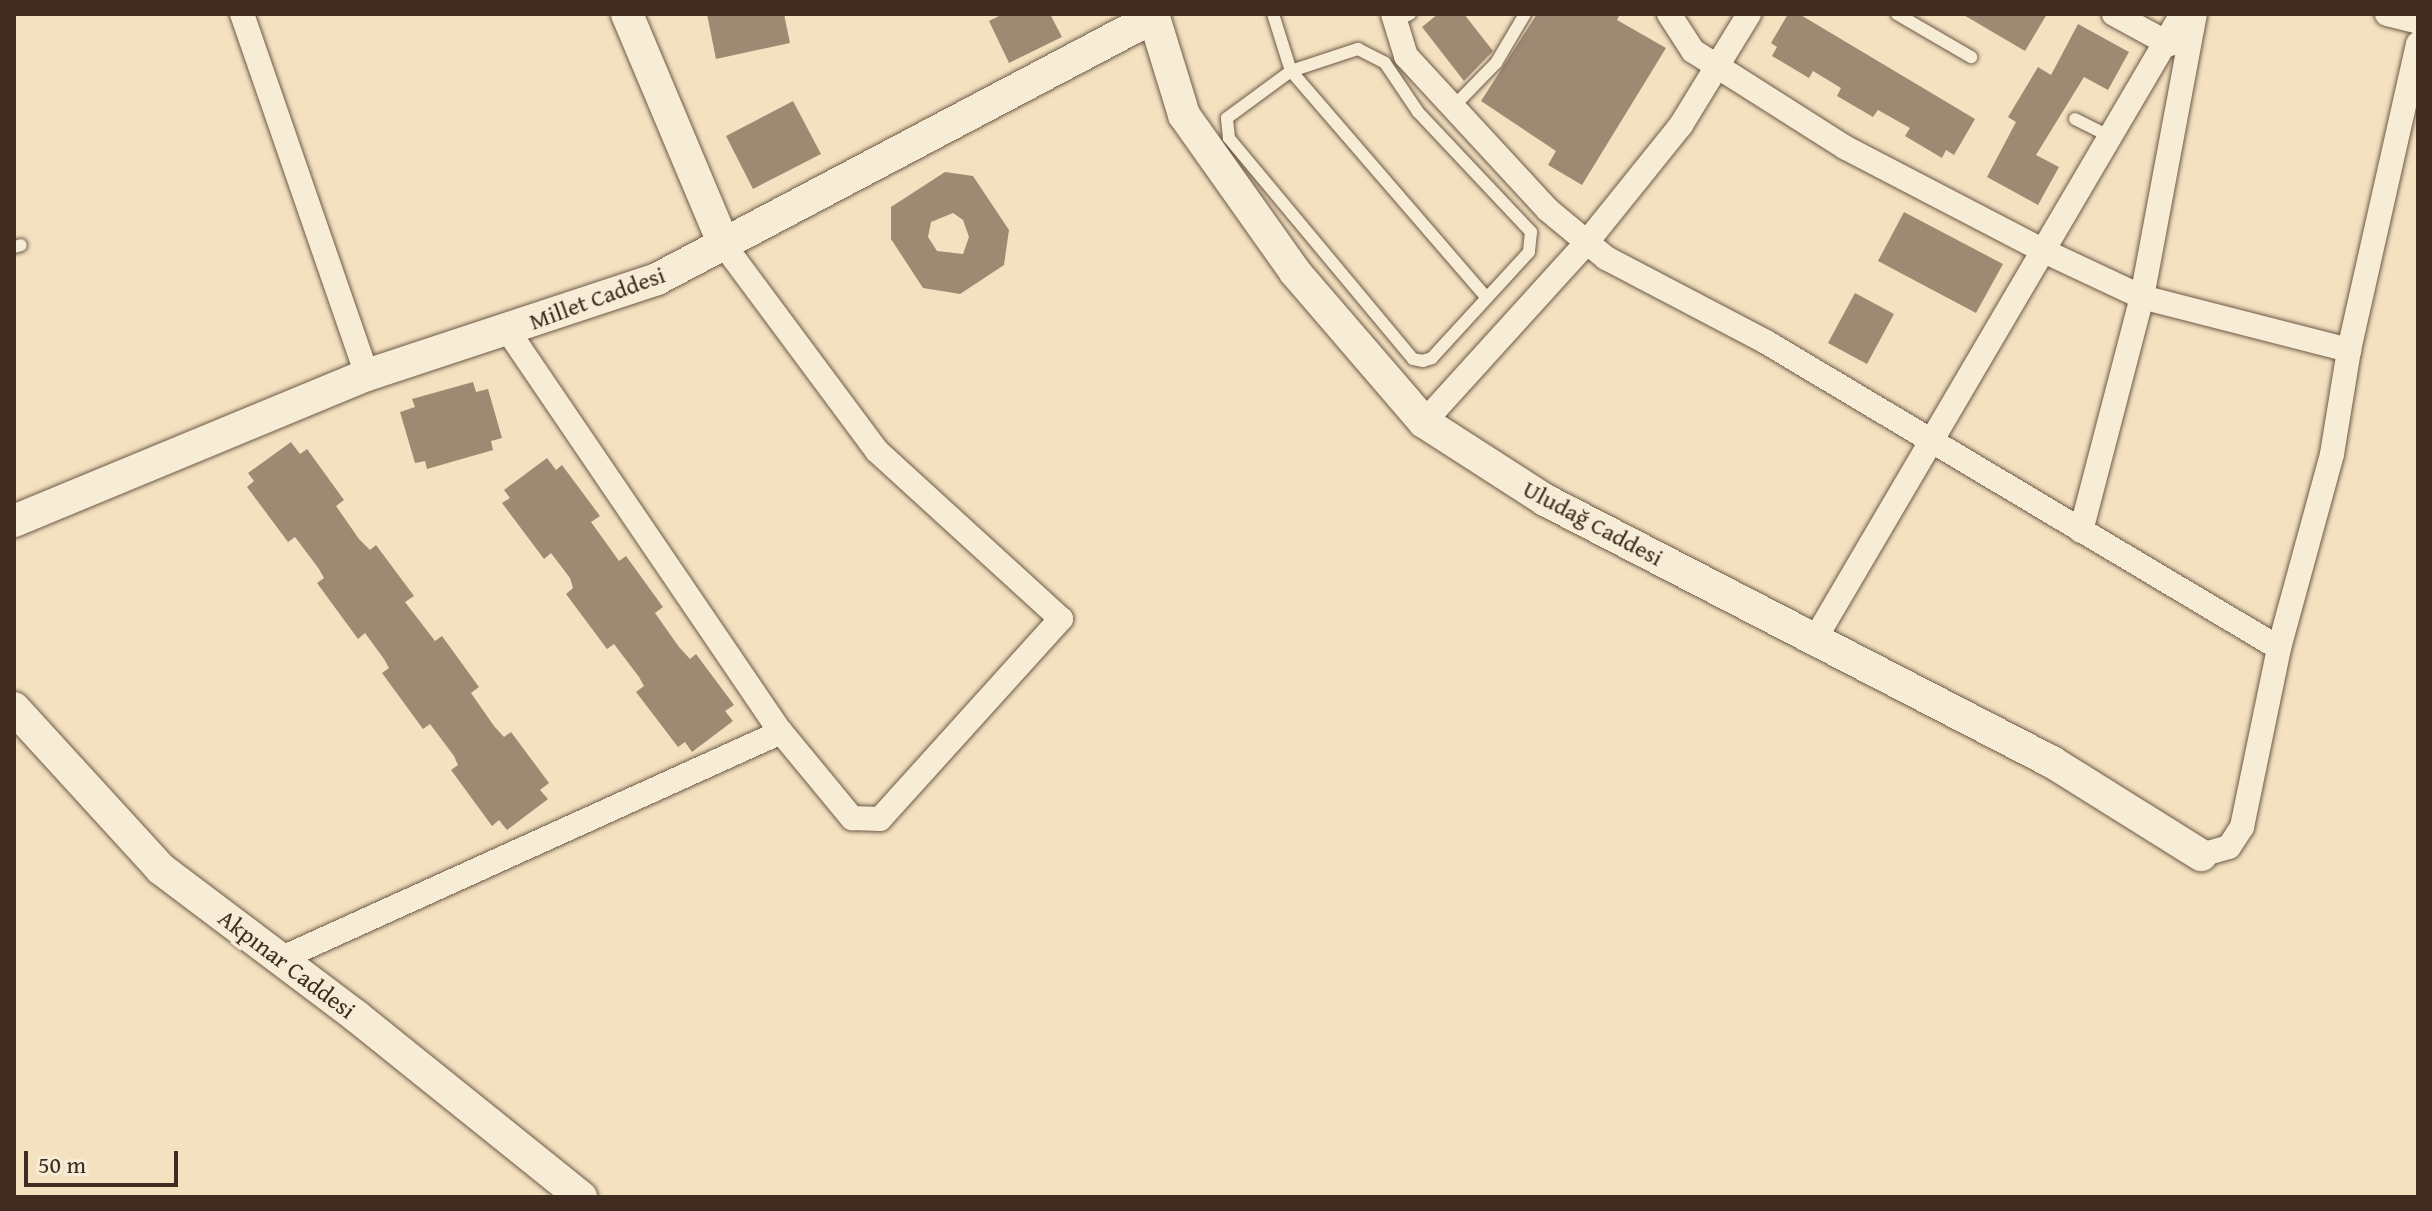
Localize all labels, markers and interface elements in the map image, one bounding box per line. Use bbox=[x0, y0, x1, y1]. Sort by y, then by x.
street label: Millet Caddesi bbox=[525, 260, 669, 336]
street label: Uludağ Caddesi bbox=[1518, 474, 1668, 572]
street label: Akpınar Caddesi bbox=[213, 903, 361, 1025]
scale bar bbox=[28, 1135, 182, 1185]
text: 50 m bbox=[38, 1147, 86, 1182]

